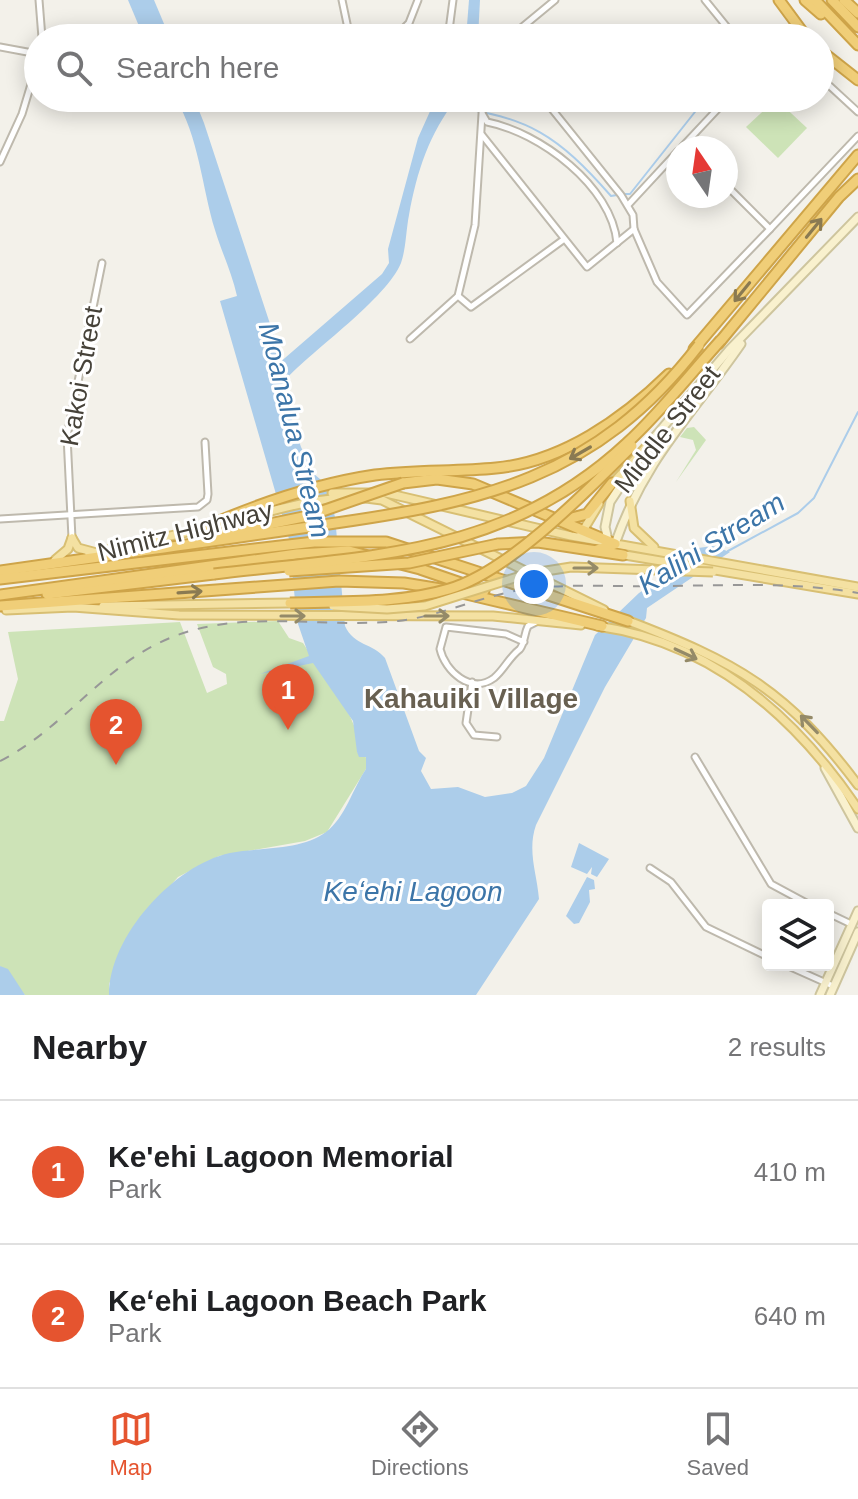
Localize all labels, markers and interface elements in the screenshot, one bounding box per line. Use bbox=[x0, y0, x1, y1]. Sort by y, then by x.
search box bbox=[24, 24, 834, 112]
icon: search bbox=[52, 46, 96, 90]
text: Search here bbox=[116, 51, 279, 84]
north arrow bbox=[666, 136, 738, 208]
one-way arrow bbox=[805, 218, 823, 239]
one-way arrow bbox=[733, 281, 751, 302]
street label: Kakoi Street bbox=[54, 303, 108, 448]
water label: Moanalua Stream bbox=[253, 319, 336, 541]
street label: Middle Street bbox=[608, 359, 726, 499]
one-way arrow bbox=[569, 445, 592, 461]
water label: Kalihi Stream bbox=[632, 486, 790, 601]
street label: Nimitz Highway bbox=[94, 495, 276, 567]
one-way arrow bbox=[572, 560, 599, 575]
your location bbox=[514, 564, 554, 604]
one-way arrow bbox=[176, 584, 202, 599]
one-way arrow bbox=[279, 608, 306, 624]
one-way arrow bbox=[423, 608, 450, 624]
one-way arrow bbox=[673, 648, 697, 663]
pin: 1 bbox=[262, 664, 314, 730]
district label: Kahauiki Village bbox=[364, 683, 578, 714]
pin: 2 bbox=[90, 699, 142, 765]
one-way arrow bbox=[800, 715, 819, 734]
water label: Keʻehi Lagoon bbox=[323, 876, 503, 907]
map controls bbox=[762, 899, 834, 971]
button: layers bbox=[762, 899, 834, 971]
text: Nearby bbox=[32, 1028, 147, 1066]
text: 2 results bbox=[728, 1032, 826, 1062]
text: Ke'ehi Lagoon Memorial bbox=[108, 1140, 454, 1173]
text: 1 bbox=[51, 1157, 65, 1187]
text: 410 m bbox=[754, 1157, 826, 1187]
text: Park bbox=[108, 1174, 161, 1204]
text: Keʻehi Lagoon Beach Park bbox=[108, 1284, 486, 1317]
text: 2 bbox=[51, 1301, 65, 1331]
text: 640 m bbox=[754, 1301, 826, 1331]
text: Park bbox=[108, 1318, 161, 1348]
tab: Map bbox=[109, 1407, 153, 1481]
tab: Directions bbox=[371, 1407, 469, 1481]
tab: Saved bbox=[687, 1407, 749, 1481]

